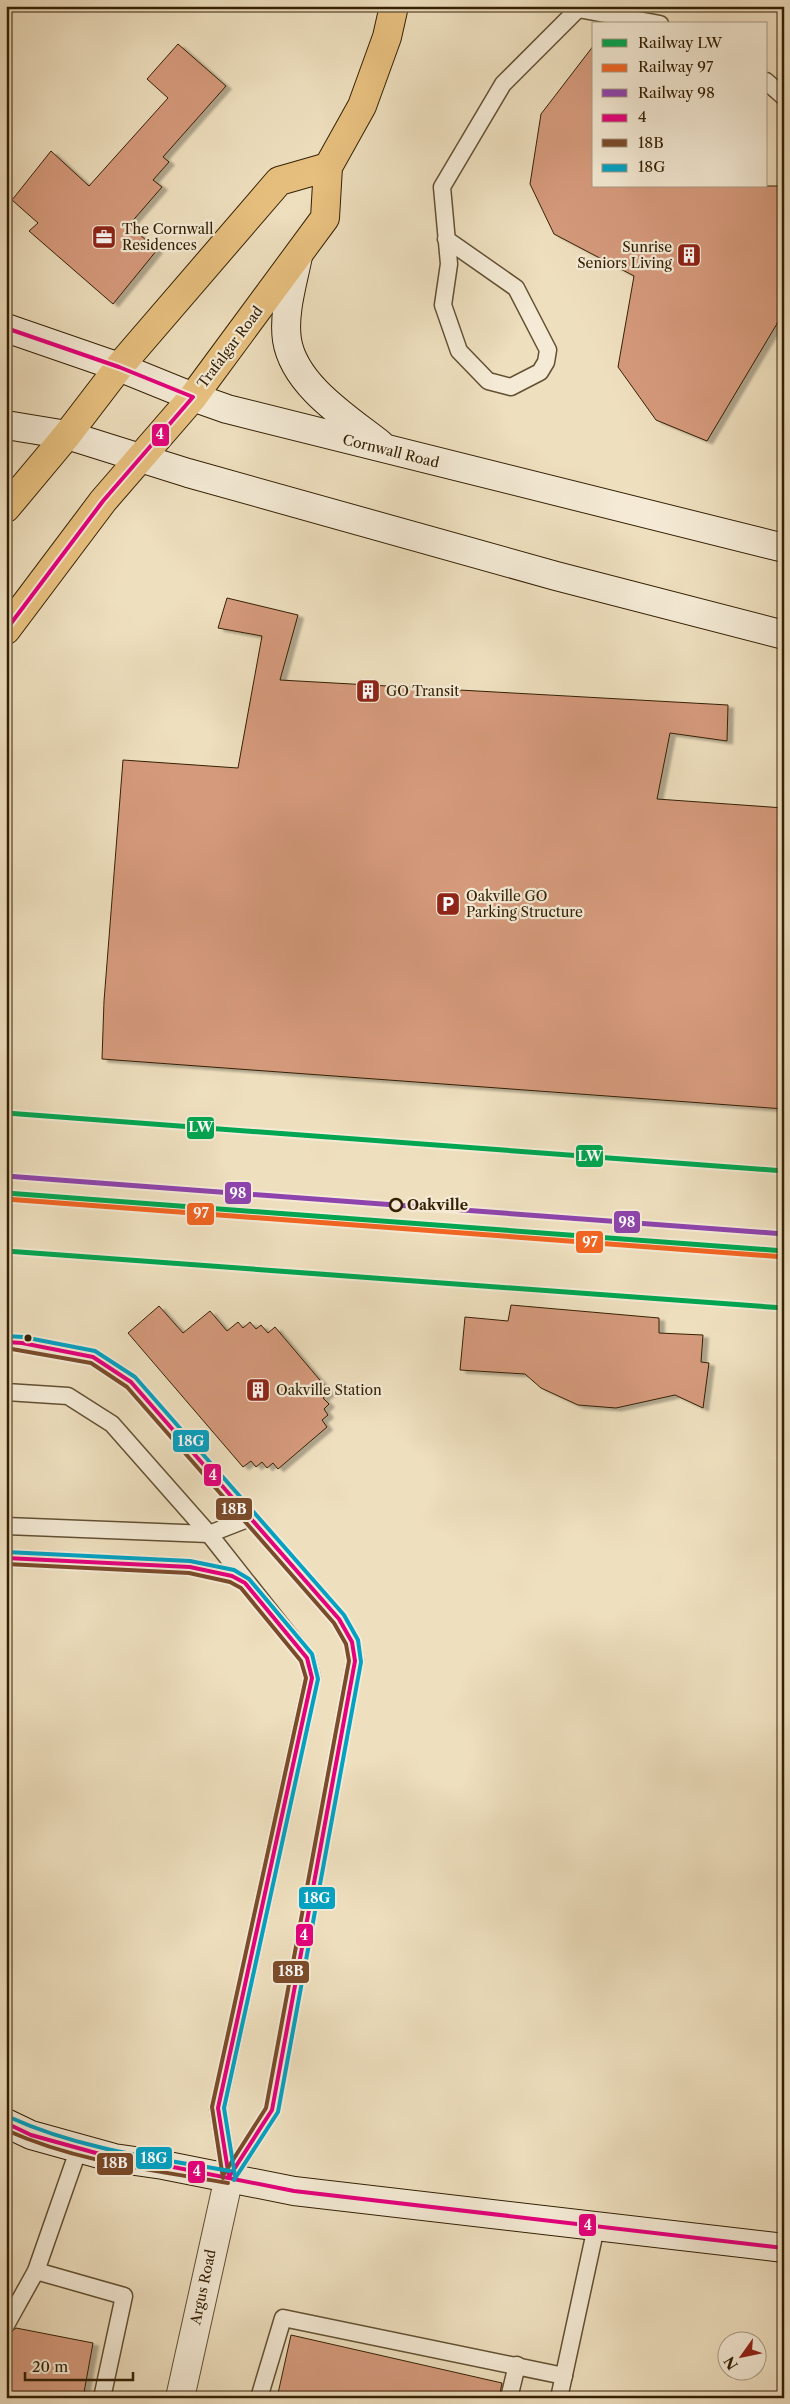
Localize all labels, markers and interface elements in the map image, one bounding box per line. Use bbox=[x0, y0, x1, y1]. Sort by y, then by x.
legend bbox=[592, 22, 768, 188]
text: Railway LW bbox=[638, 33, 723, 52]
text: Railway 97 bbox=[638, 57, 714, 76]
text: Railway 98 bbox=[638, 83, 715, 102]
text: 4 bbox=[638, 107, 647, 126]
text: 18B bbox=[638, 133, 664, 152]
text: 18G bbox=[638, 157, 665, 176]
place label: The Cornwall Residences bbox=[122, 220, 213, 254]
office icon: The Cornwall Residences bbox=[91, 224, 117, 250]
place label: Sunrise Seniors Living bbox=[577, 238, 673, 272]
building icon: Sunrise Seniors Living bbox=[676, 242, 702, 268]
street label: Trafalgar Road bbox=[193, 302, 267, 392]
line badge: 4 bbox=[151, 423, 170, 447]
text: 4 bbox=[156, 425, 164, 443]
street label: Cornwall Road bbox=[341, 430, 442, 472]
building icon: GO Transit bbox=[355, 678, 381, 704]
place label: GO Transit bbox=[386, 682, 459, 700]
place label: Oakville GO Parking Structure bbox=[466, 887, 583, 921]
parking icon: Oakville GO Parking Structure bbox=[435, 891, 461, 917]
line badge: LW bbox=[186, 1116, 215, 1140]
text: LW bbox=[188, 1118, 215, 1136]
line badge: LW bbox=[575, 1144, 604, 1168]
text: LW bbox=[577, 1147, 604, 1165]
line badge: 98 bbox=[224, 1181, 252, 1205]
text: 98 bbox=[230, 1184, 246, 1202]
place label: Oakville bbox=[407, 1196, 468, 1214]
marker: Oakville bbox=[389, 1198, 403, 1212]
line badge: 97 bbox=[186, 1202, 215, 1226]
text: 97 bbox=[193, 1204, 210, 1222]
line badge: 98 bbox=[613, 1210, 641, 1234]
text: 98 bbox=[619, 1213, 635, 1231]
line badge: 97 bbox=[575, 1230, 604, 1254]
text: 97 bbox=[582, 1233, 599, 1251]
unlabelled marker bbox=[23, 1333, 33, 1343]
building icon: Oakville Station bbox=[245, 1377, 271, 1403]
place label: Oakville Station bbox=[276, 1381, 382, 1399]
line badge: 18G bbox=[172, 1429, 210, 1453]
text: 18G bbox=[178, 1432, 205, 1450]
line badge: 4 bbox=[203, 1463, 222, 1487]
text: 4 bbox=[209, 1466, 217, 1484]
line badge: 18B bbox=[215, 1497, 253, 1521]
text: 18B bbox=[221, 1500, 247, 1518]
line badge: 18G bbox=[298, 1886, 336, 1910]
text: 18G bbox=[304, 1889, 331, 1907]
line badge: 4 bbox=[295, 1923, 314, 1947]
text: 4 bbox=[300, 1926, 308, 1944]
line badge: 18B bbox=[272, 1960, 310, 1984]
text: 18B bbox=[278, 1962, 304, 1980]
line badge: 18G bbox=[135, 2146, 173, 2170]
text: 18G bbox=[141, 2149, 168, 2167]
line badge: 18B bbox=[96, 2152, 134, 2176]
text: 18B bbox=[102, 2154, 128, 2172]
line badge: 4 bbox=[187, 2160, 206, 2184]
text: 4 bbox=[193, 2162, 201, 2180]
line badge: 4 bbox=[578, 2213, 597, 2237]
text: 4 bbox=[584, 2216, 592, 2234]
street label: Argus Road bbox=[186, 2247, 220, 2327]
north arrow bbox=[718, 2332, 768, 2382]
scale bar bbox=[25, 2349, 132, 2381]
text: N bbox=[720, 2353, 742, 2373]
text: 20 m bbox=[32, 2357, 68, 2376]

